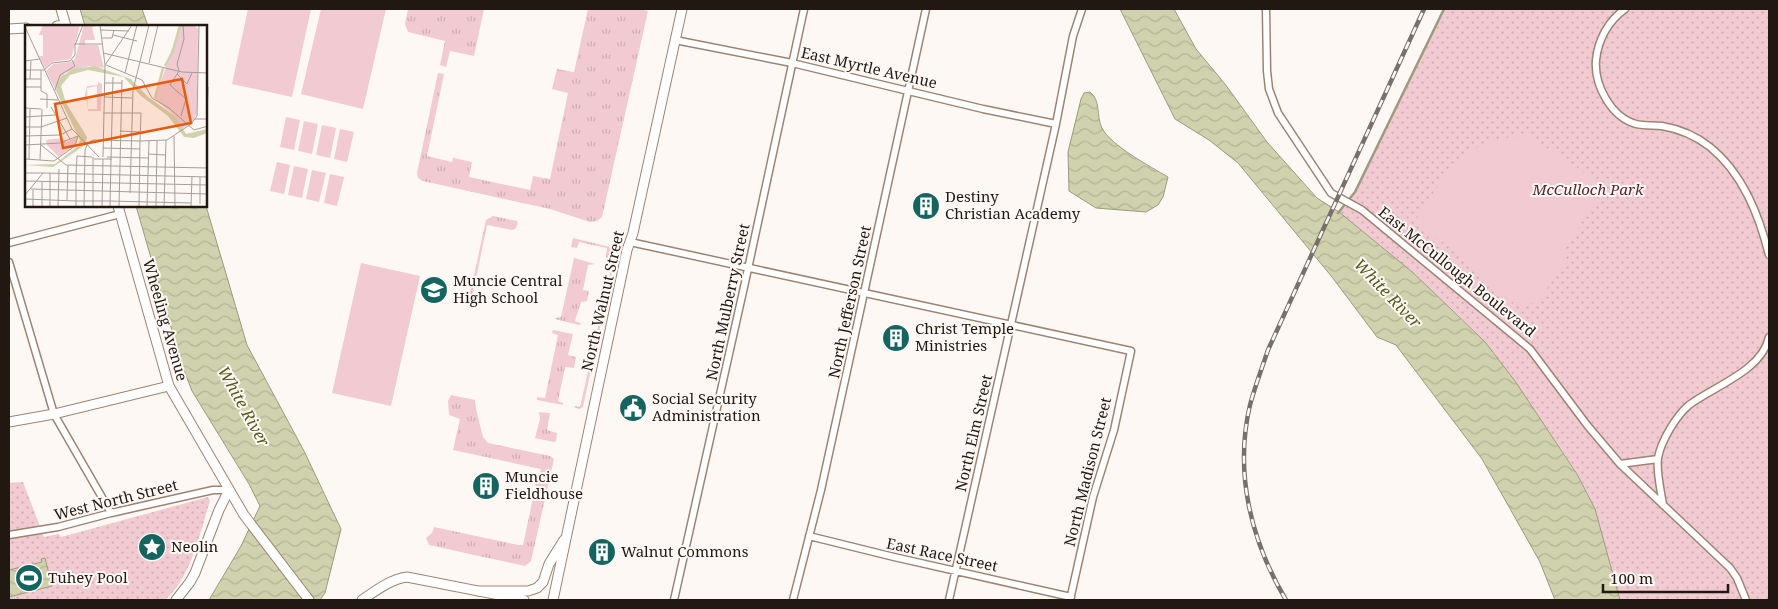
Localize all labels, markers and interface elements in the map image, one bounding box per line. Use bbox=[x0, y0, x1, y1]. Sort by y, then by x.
inset map bbox=[25, 25, 208, 208]
street label: East Myrtle Avenue bbox=[799, 42, 939, 92]
park label: McCulloch Park bbox=[1531, 179, 1644, 199]
place label: Destiny Christian Academy bbox=[945, 186, 1081, 223]
building icon: Destiny Christian Academy bbox=[911, 191, 941, 221]
street label: East McCullough Boulevard bbox=[1375, 201, 1540, 341]
street label: North Mulberry Street bbox=[701, 222, 753, 382]
street label: North Jefferson Street bbox=[823, 224, 875, 380]
street label: North Walnut Street bbox=[576, 228, 628, 373]
water label: White River bbox=[1349, 253, 1427, 333]
street label: Wheeling Avenue bbox=[139, 256, 193, 383]
place label: Muncie Central High School bbox=[453, 270, 563, 307]
school or university icon: Muncie Central High School bbox=[419, 275, 449, 305]
place label: Christ Temple Ministries bbox=[915, 318, 1014, 355]
building icon: Christ Temple Ministries bbox=[881, 323, 911, 353]
water label: White River bbox=[213, 362, 275, 451]
street label: North Elm Street bbox=[950, 372, 996, 493]
place label: Social Security Administration bbox=[652, 388, 761, 425]
public building icon: Social Security Administration bbox=[618, 393, 648, 423]
street label: North Madison Street bbox=[1059, 395, 1115, 549]
place label: Muncie Fieldhouse bbox=[505, 466, 583, 503]
building icon: Muncie Fieldhouse bbox=[471, 471, 501, 501]
street label: West North Street bbox=[52, 474, 180, 524]
place icon: Neolin bbox=[137, 532, 167, 562]
street label: East Race Street bbox=[885, 532, 1000, 576]
place label: Neolin bbox=[171, 536, 219, 556]
building icon: Walnut Commons bbox=[587, 537, 617, 567]
place label: Walnut Commons bbox=[621, 541, 749, 561]
scale bar bbox=[1603, 562, 1728, 594]
sports icon: Tuhey Pool bbox=[14, 563, 44, 593]
place label: Tuhey Pool bbox=[48, 567, 128, 587]
text: 100 m bbox=[1610, 568, 1653, 588]

